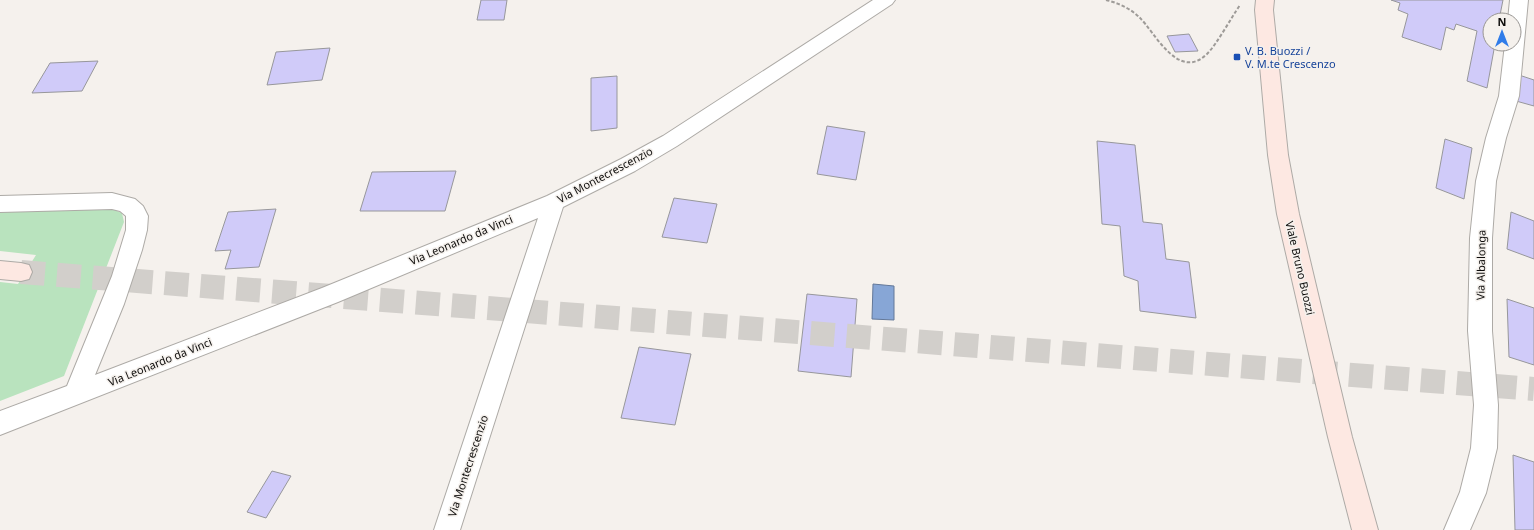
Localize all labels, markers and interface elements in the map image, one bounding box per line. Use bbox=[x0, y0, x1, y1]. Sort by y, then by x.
north arrow bbox=[1482, 12, 1522, 52]
text: N bbox=[1498, 14, 1506, 29]
place label: V. B. Buozzi / V. M.te Crescenzo bbox=[1245, 43, 1336, 71]
marker: V. B. Buozzi / V. M.te Crescenzo bbox=[1232, 52, 1242, 62]
street label: Via Montecrescenzio bbox=[554, 143, 655, 206]
street label: Via Leonardo da Vinci bbox=[407, 211, 515, 268]
street label: Viale Bruno Buozzi bbox=[1282, 219, 1319, 316]
street label: Via Albalonga bbox=[1472, 230, 1489, 300]
street label: Via Leonardo da Vinci bbox=[106, 334, 214, 389]
street label: Via Montecrescenzio bbox=[444, 413, 491, 519]

